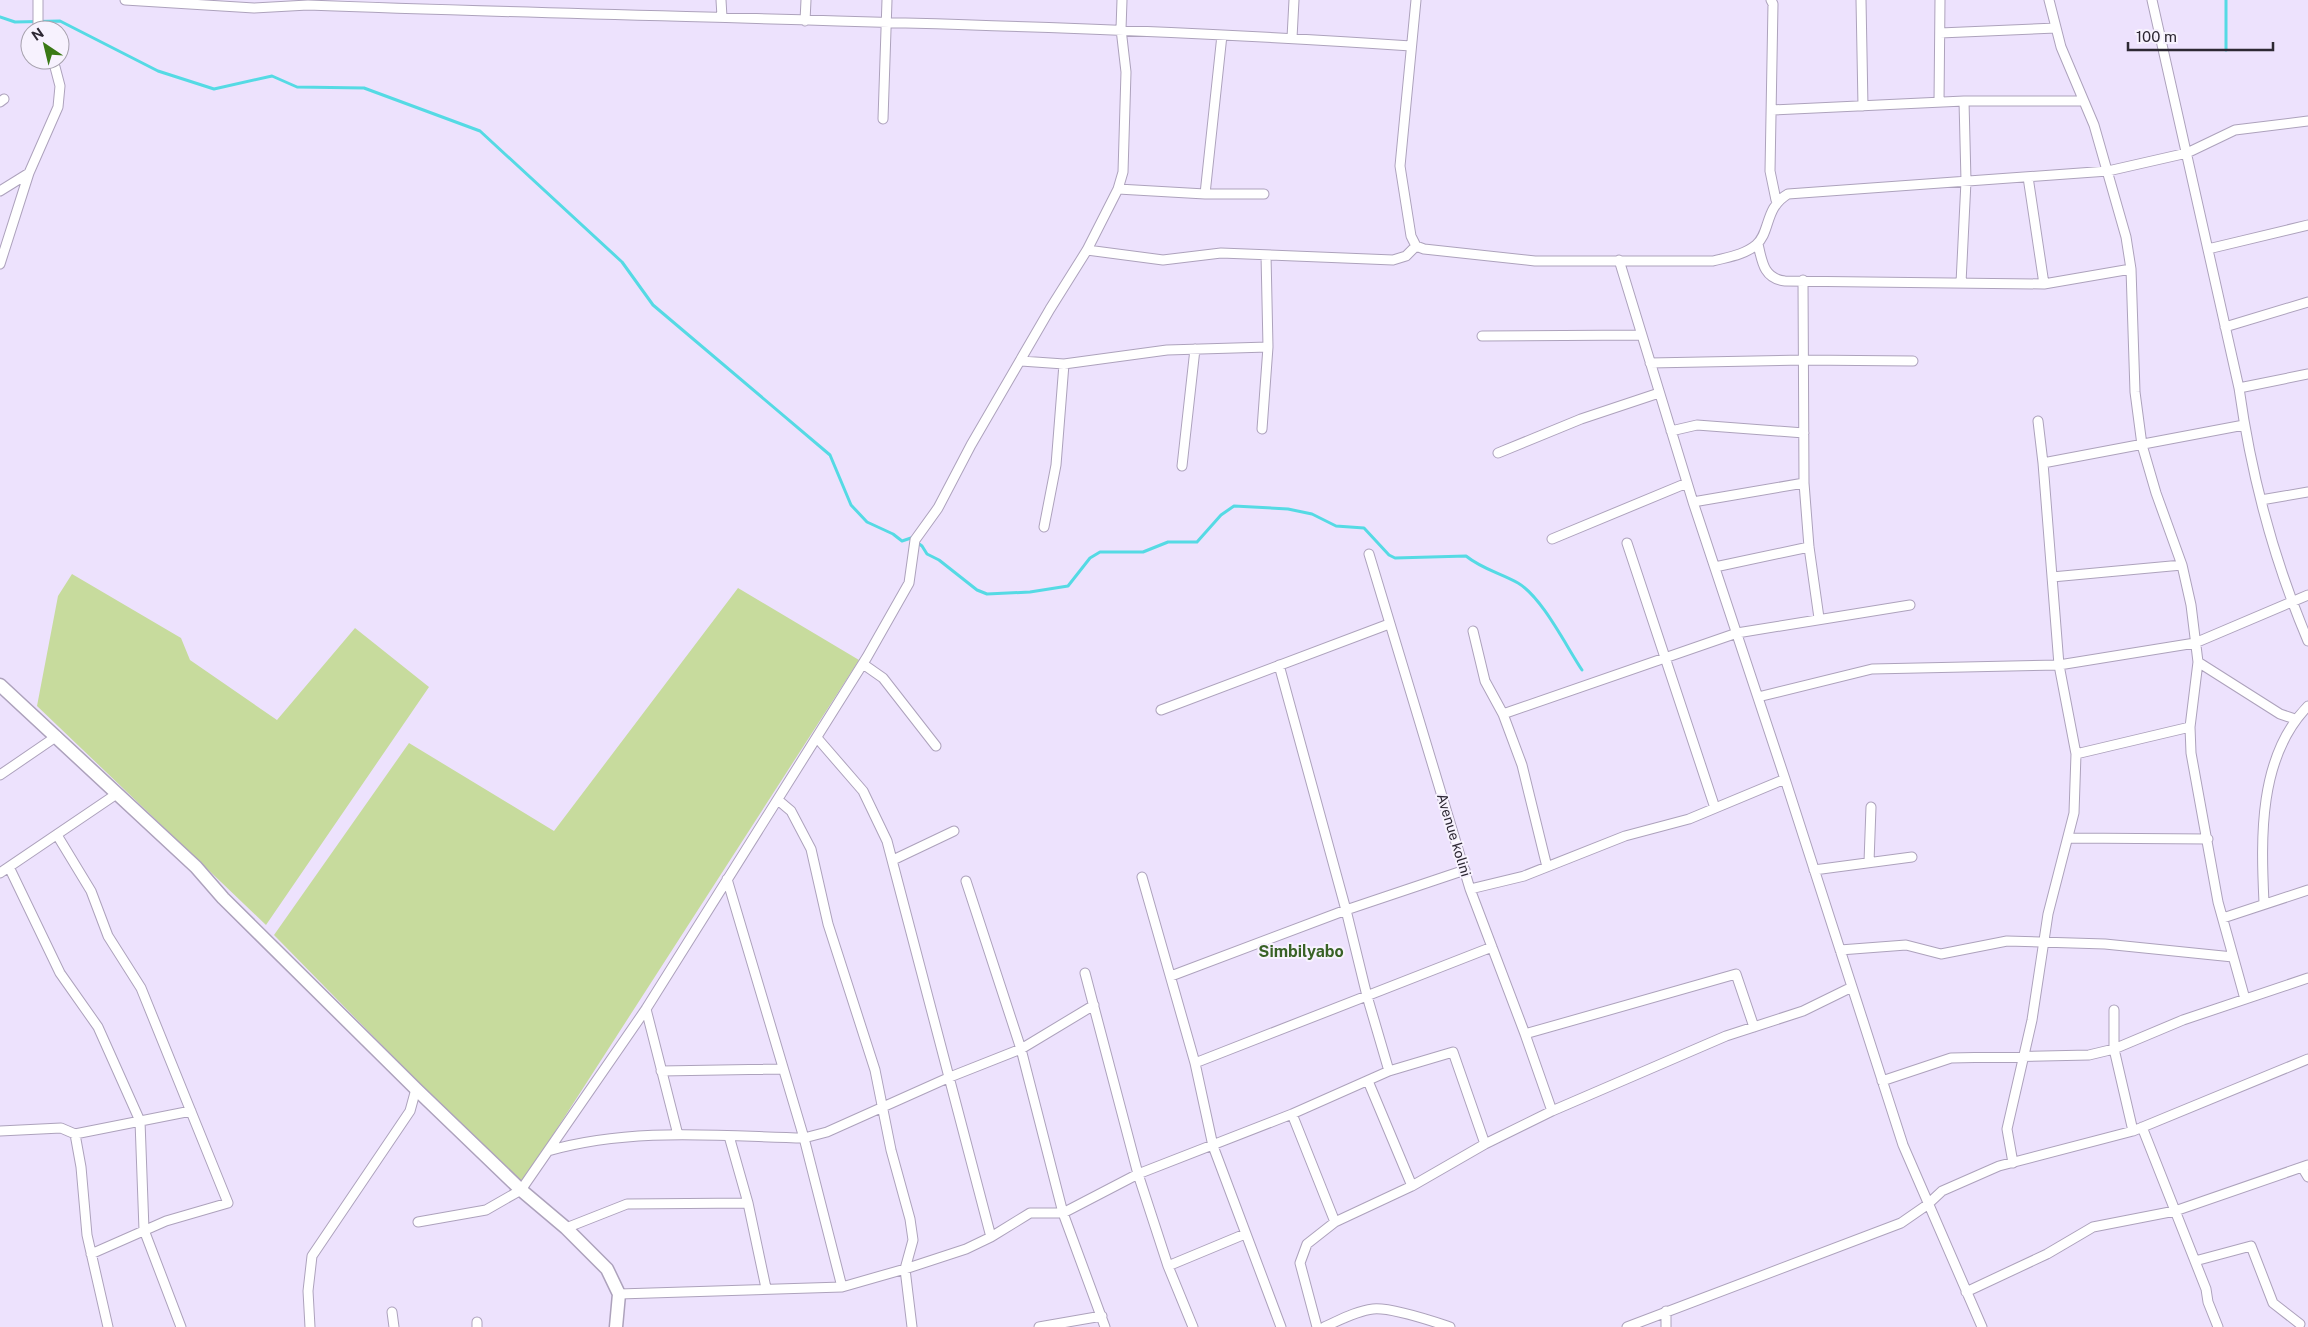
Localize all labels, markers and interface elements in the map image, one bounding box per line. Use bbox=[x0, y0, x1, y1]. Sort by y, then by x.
north arrow bbox=[20, 20, 70, 70]
scale bar bbox=[2128, 20, 2273, 52]
text: N bbox=[28, 25, 47, 44]
text: 100 m bbox=[2136, 28, 2177, 45]
street label: Avenue kolini bbox=[1434, 791, 1474, 879]
district label: Simbilyabo bbox=[1258, 942, 1344, 961]

